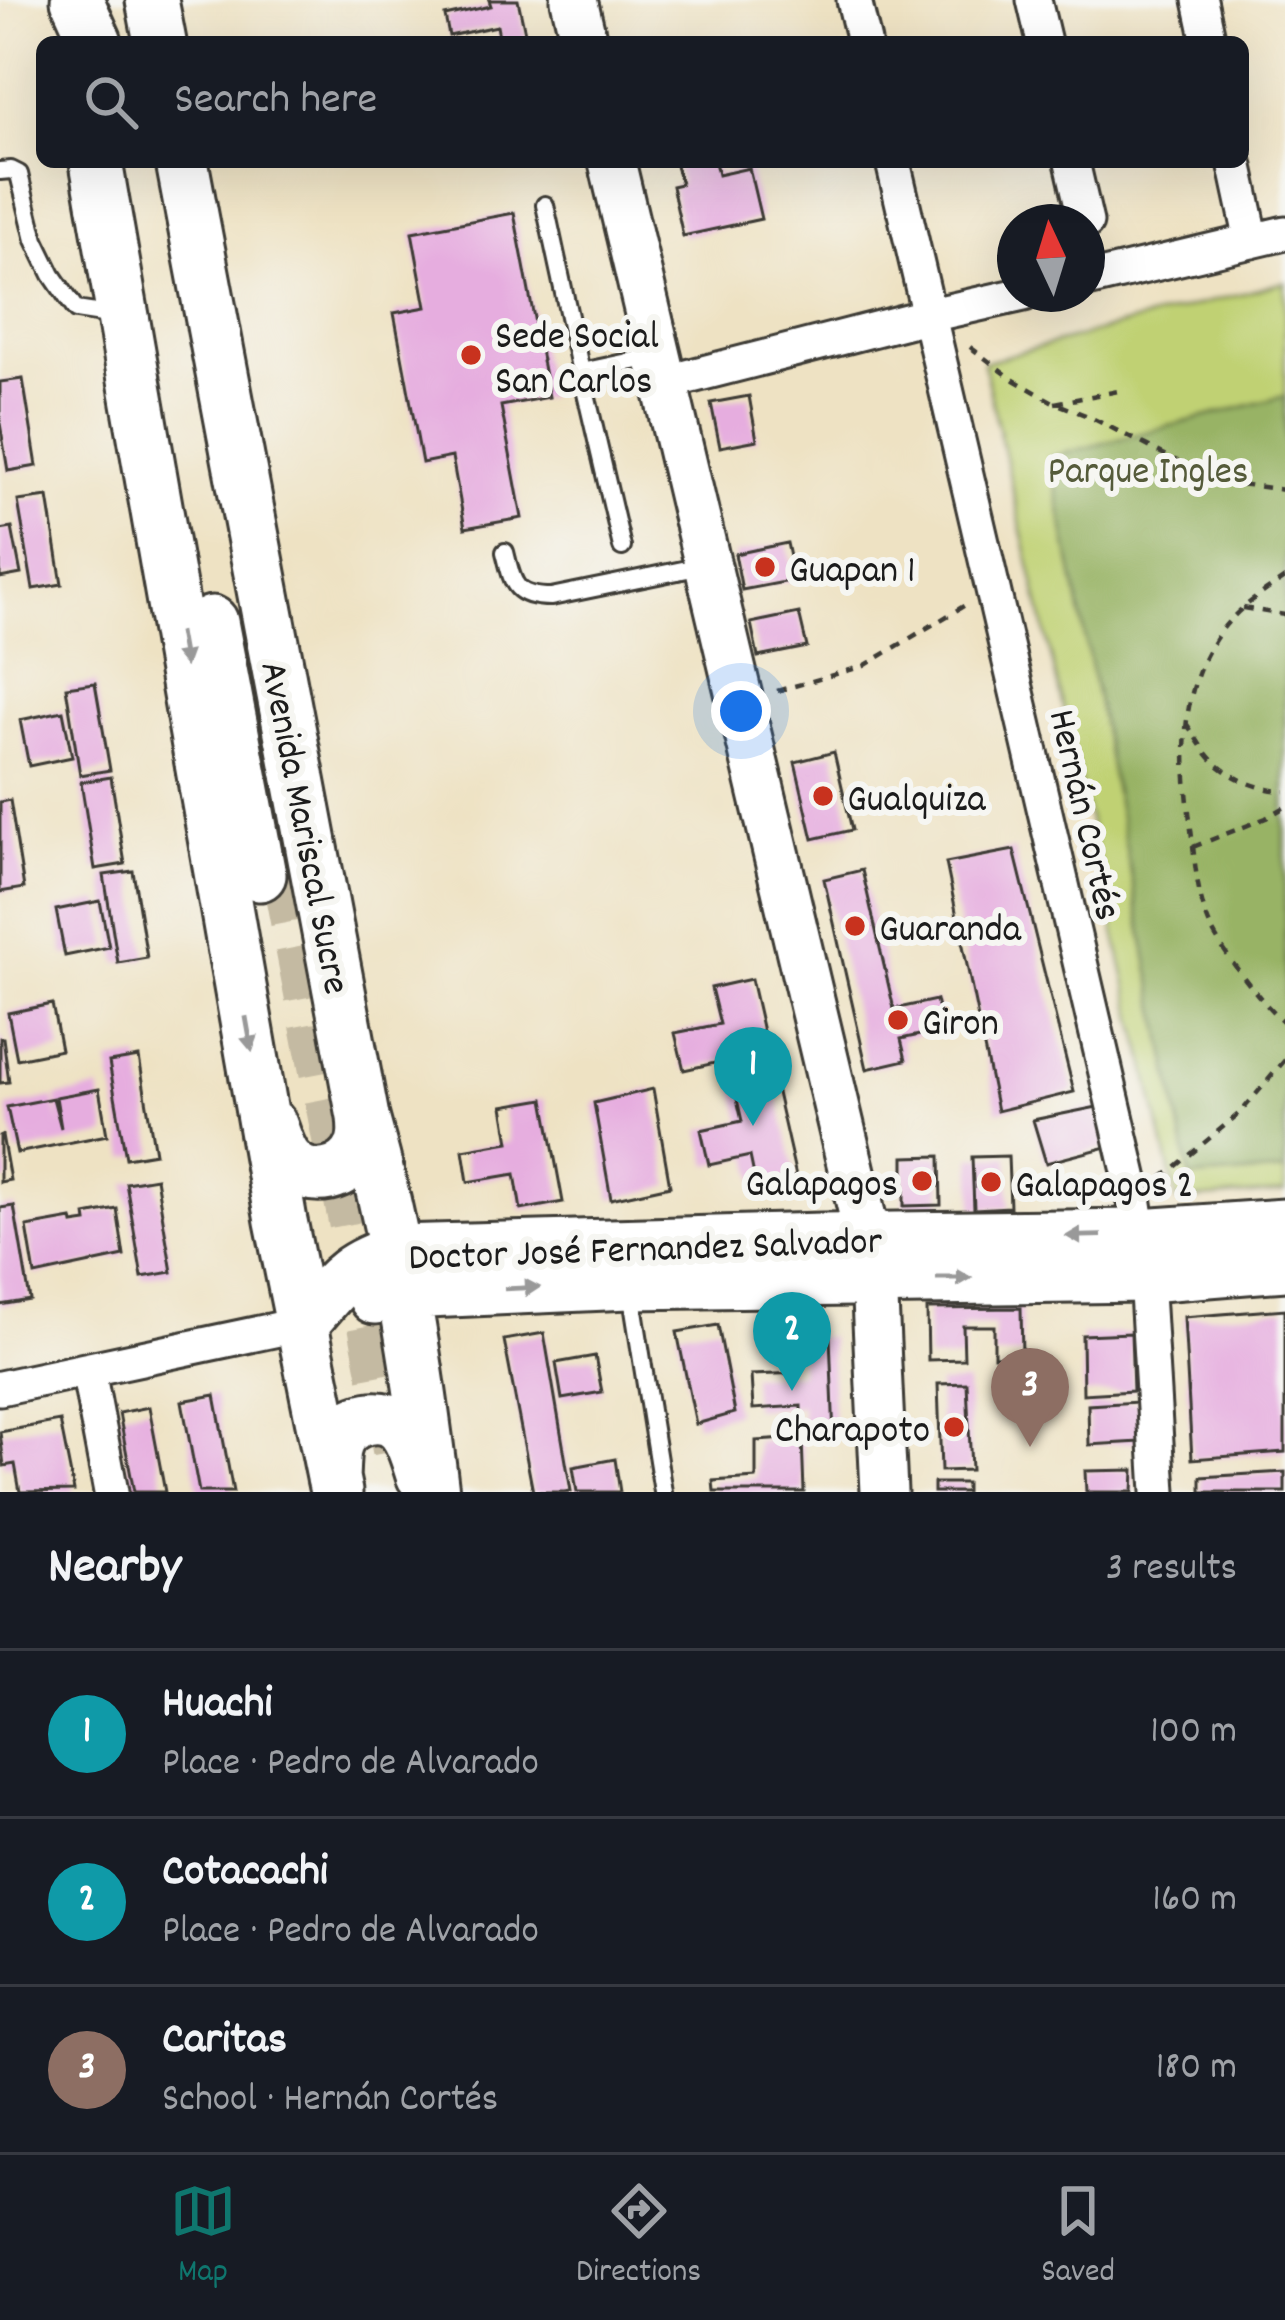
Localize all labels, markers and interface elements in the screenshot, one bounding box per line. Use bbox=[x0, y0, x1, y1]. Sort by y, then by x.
search box bbox=[36, 36, 1249, 168]
icon: search bbox=[78, 69, 144, 135]
text: Search here bbox=[174, 70, 377, 134]
north arrow bbox=[997, 204, 1105, 312]
place label: Sede Social San Carlos bbox=[495, 312, 659, 412]
marker: Sede Social San Carlos bbox=[458, 342, 484, 368]
park label: Parque Ingles bbox=[1048, 447, 1248, 502]
place label: Guapan 1 bbox=[789, 546, 916, 601]
marker: Guapan 1 bbox=[752, 554, 778, 580]
one-way arrow bbox=[173, 631, 191, 669]
street label: Avenida Mariscal Sucre bbox=[242, 657, 361, 999]
your location bbox=[711, 681, 771, 741]
street label: Hernán Cortés bbox=[1031, 705, 1133, 926]
place label: Gualquiza bbox=[847, 775, 986, 830]
marker: Gualquiza bbox=[810, 783, 836, 809]
place label: Guaranda bbox=[879, 905, 1022, 960]
marker: Guaranda bbox=[842, 913, 868, 939]
place label: Giron bbox=[922, 999, 999, 1054]
marker: Giron bbox=[885, 1007, 911, 1033]
one-way arrow bbox=[241, 1015, 259, 1053]
pin: 1 bbox=[714, 1027, 792, 1126]
place label: Galapagos bbox=[745, 1160, 898, 1215]
place label: Galapagos 2 bbox=[1015, 1161, 1194, 1216]
marker: Galapagos bbox=[909, 1168, 935, 1194]
marker: Galapagos 2 bbox=[978, 1169, 1004, 1195]
street label: Doctor José Fernandez Salvador bbox=[407, 1217, 884, 1288]
one-way arrow bbox=[1064, 1226, 1102, 1246]
one-way arrow bbox=[936, 1268, 974, 1288]
one-way arrow bbox=[504, 1278, 542, 1297]
pin: 2 bbox=[753, 1292, 831, 1391]
pin: 3 bbox=[991, 1348, 1069, 1447]
place label: Charapoto bbox=[775, 1406, 930, 1461]
marker: Charapoto bbox=[941, 1414, 967, 1440]
text: Nearby bbox=[48, 1534, 181, 1606]
text: 3 results bbox=[1106, 1543, 1237, 1598]
text: Huachi bbox=[162, 1674, 272, 1738]
text: 1 bbox=[83, 1706, 91, 1761]
text: 100 m bbox=[1150, 1706, 1237, 1761]
text: Place · Pedro de Alvarado bbox=[162, 1738, 539, 1793]
text: Cotacachi bbox=[162, 1842, 328, 1906]
text: 2 bbox=[78, 1874, 96, 1929]
text: 160 m bbox=[1152, 1874, 1237, 1929]
text: Place · Pedro de Alvarado bbox=[162, 1906, 539, 1961]
text: Caritas bbox=[162, 2010, 287, 2074]
text: 3 bbox=[78, 2042, 96, 2097]
text: 180 m bbox=[1156, 2042, 1237, 2097]
text: School · Hernán Cortés bbox=[162, 2074, 498, 2129]
tab: Map bbox=[170, 2178, 236, 2297]
tab: Directions bbox=[576, 2178, 701, 2297]
tab: Saved bbox=[1041, 2178, 1115, 2297]

